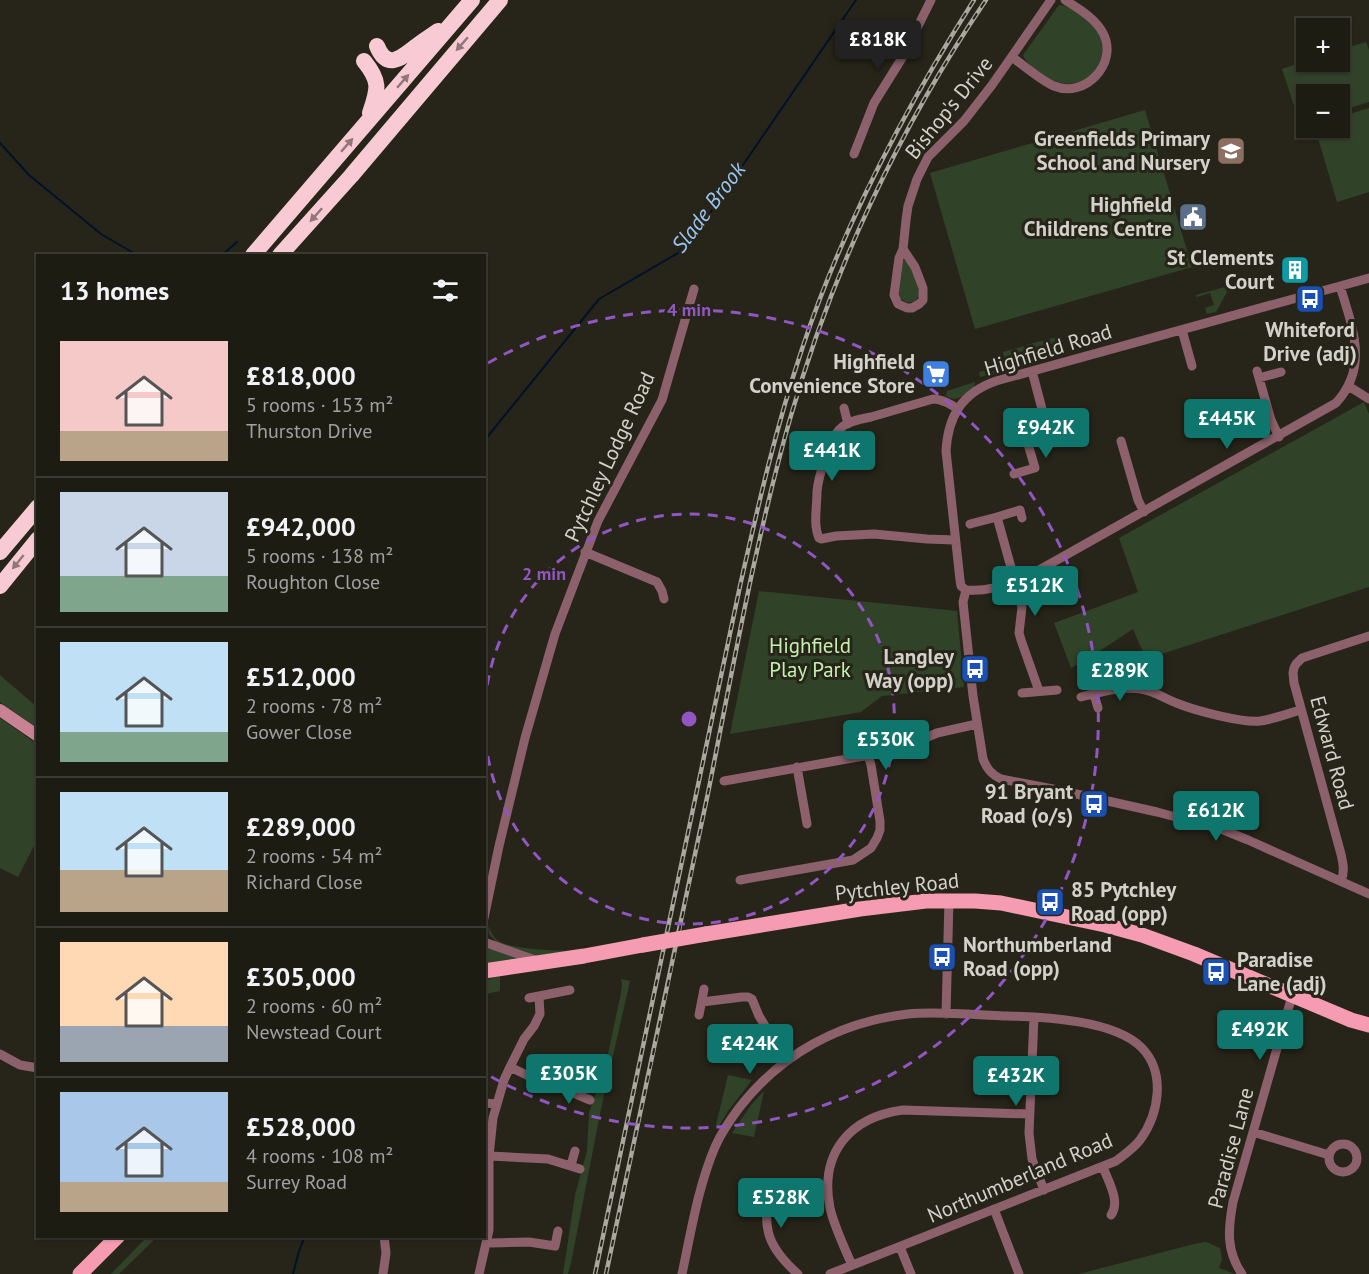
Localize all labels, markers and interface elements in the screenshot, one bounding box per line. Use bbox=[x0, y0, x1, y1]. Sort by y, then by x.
map controls bbox=[1296, 18, 1350, 138]
button: + bbox=[1296, 18, 1350, 72]
pin: £818K bbox=[836, 20, 920, 71]
text: £818K bbox=[849, 26, 907, 52]
one-way arrow bbox=[455, 36, 468, 52]
street label: Bishop's Drive bbox=[899, 51, 998, 165]
one-way arrow bbox=[396, 74, 409, 89]
button: − bbox=[1296, 84, 1350, 138]
place label: Greenfields Primary School and Nursery bbox=[1034, 125, 1211, 176]
school or university icon: Greenfields Primary School and Nursery bbox=[1215, 135, 1247, 167]
one-way arrow bbox=[341, 137, 354, 153]
water label: Slade Brook bbox=[665, 155, 752, 258]
place label: Highfield Childrens Centre bbox=[1024, 191, 1172, 242]
public building icon: Highfield Childrens Centre bbox=[1177, 201, 1209, 233]
one-way arrow bbox=[309, 208, 323, 223]
place label: St Clements Court bbox=[1167, 244, 1275, 295]
building icon: St Clements Court bbox=[1279, 254, 1311, 286]
text: 13 homes bbox=[60, 274, 169, 307]
icon: filters bbox=[429, 274, 462, 307]
bus stop icon: Whiteford Drive (adj) bbox=[1294, 283, 1326, 315]
text: 4 min bbox=[667, 298, 711, 321]
place label: Whiteford Drive (adj) bbox=[1263, 316, 1357, 367]
street label: Highfield Road bbox=[981, 317, 1115, 382]
place label: Highfield Convenience Store bbox=[749, 348, 915, 399]
supermarket icon: Highfield Convenience Store bbox=[920, 358, 952, 390]
text: £818,000 bbox=[246, 359, 356, 392]
icon: home bbox=[108, 365, 180, 437]
street label: Pytchley Lodge Road bbox=[558, 367, 661, 546]
text: 5 rooms · 153 m² bbox=[246, 392, 393, 418]
pin: £445K bbox=[1185, 399, 1269, 450]
text: £445K bbox=[1198, 405, 1256, 431]
pin: £942K bbox=[1004, 408, 1088, 459]
text: £942K bbox=[1017, 414, 1075, 440]
text: Thurston Drive bbox=[246, 418, 372, 444]
pin: £441K bbox=[790, 431, 874, 482]
text: £441K bbox=[803, 437, 861, 463]
text: £942,000 bbox=[246, 510, 356, 543]
icon: home bbox=[108, 516, 180, 588]
text: 5 rooms · 138 m² bbox=[246, 543, 393, 569]
one-way arrow bbox=[12, 554, 25, 570]
text: 2 min bbox=[522, 562, 566, 585]
pin: £512K bbox=[993, 566, 1077, 617]
text: Roughton Close bbox=[246, 569, 380, 595]
text: £512K bbox=[1006, 572, 1064, 598]
park label: Highfield Play Park bbox=[769, 632, 851, 683]
place label: Langley Way (opp) bbox=[865, 643, 955, 694]
pin: £289K bbox=[1078, 651, 1162, 702]
bus stop icon: Langley Way (opp) bbox=[959, 653, 991, 685]
text: £289K bbox=[1091, 657, 1149, 683]
text: £512,000 bbox=[246, 660, 356, 693]
icon: home bbox=[108, 666, 180, 738]
text: 2 rooms · 78 m² bbox=[246, 693, 382, 719]
street label: Edward Road bbox=[1304, 693, 1361, 813]
centre of rings bbox=[679, 709, 699, 729]
text: Gower Close bbox=[246, 719, 352, 745]
pin: £530K bbox=[844, 720, 928, 771]
text: £530K bbox=[857, 726, 915, 752]
place label: 91 Bryant Road (o/s) bbox=[981, 778, 1074, 829]
bus stop icon: 91 Bryant Road (o/s) bbox=[1078, 788, 1110, 820]
pin: £612K bbox=[1174, 791, 1258, 842]
text: £612K bbox=[1187, 797, 1245, 823]
text: £289,000 bbox=[246, 810, 356, 843]
icon: home bbox=[108, 816, 180, 888]
text: 2 rooms · 54 m² bbox=[246, 843, 382, 869]
street label: Pytchley Road bbox=[833, 867, 960, 906]
text: Richard Close bbox=[246, 869, 363, 895]
place label: 85 Pytchley Road (opp) bbox=[1071, 876, 1177, 927]
bus stop icon: 85 Pytchley Road (opp) bbox=[1034, 886, 1066, 918]
place label: Northumberland Road (opp) bbox=[963, 931, 1112, 982]
bus stop icon: Northumberland Road (opp) bbox=[926, 941, 958, 973]
place label: Paradise Lane (adj) bbox=[1237, 946, 1327, 997]
bus stop icon: Paradise Lane (adj) bbox=[1200, 956, 1232, 988]
text: £305,000 bbox=[246, 960, 356, 993]
icon: home bbox=[108, 966, 180, 1038]
text: 2 rooms · 60 m² bbox=[246, 993, 382, 1019]
pin: £492K bbox=[1218, 1010, 1302, 1061]
text: £492K bbox=[1231, 1016, 1289, 1042]
text: Newstead Court bbox=[246, 1019, 382, 1045]
pin: £424K bbox=[708, 1024, 792, 1075]
text: £424K bbox=[721, 1030, 779, 1056]
pin: £305K bbox=[527, 1054, 611, 1105]
pin: £432K bbox=[974, 1056, 1058, 1107]
text: £305K bbox=[540, 1060, 598, 1086]
text: £432K bbox=[987, 1062, 1045, 1088]
street label: Paradise Lane bbox=[1201, 1084, 1260, 1211]
text: £528,000 bbox=[246, 1110, 356, 1143]
icon: home bbox=[108, 1116, 180, 1188]
street label: Northumberland Road bbox=[923, 1126, 1117, 1229]
text: 4 rooms · 108 m² bbox=[246, 1143, 393, 1169]
text: Surrey Road bbox=[246, 1169, 347, 1195]
pin: £528K bbox=[739, 1178, 823, 1229]
text: £528K bbox=[752, 1184, 810, 1210]

